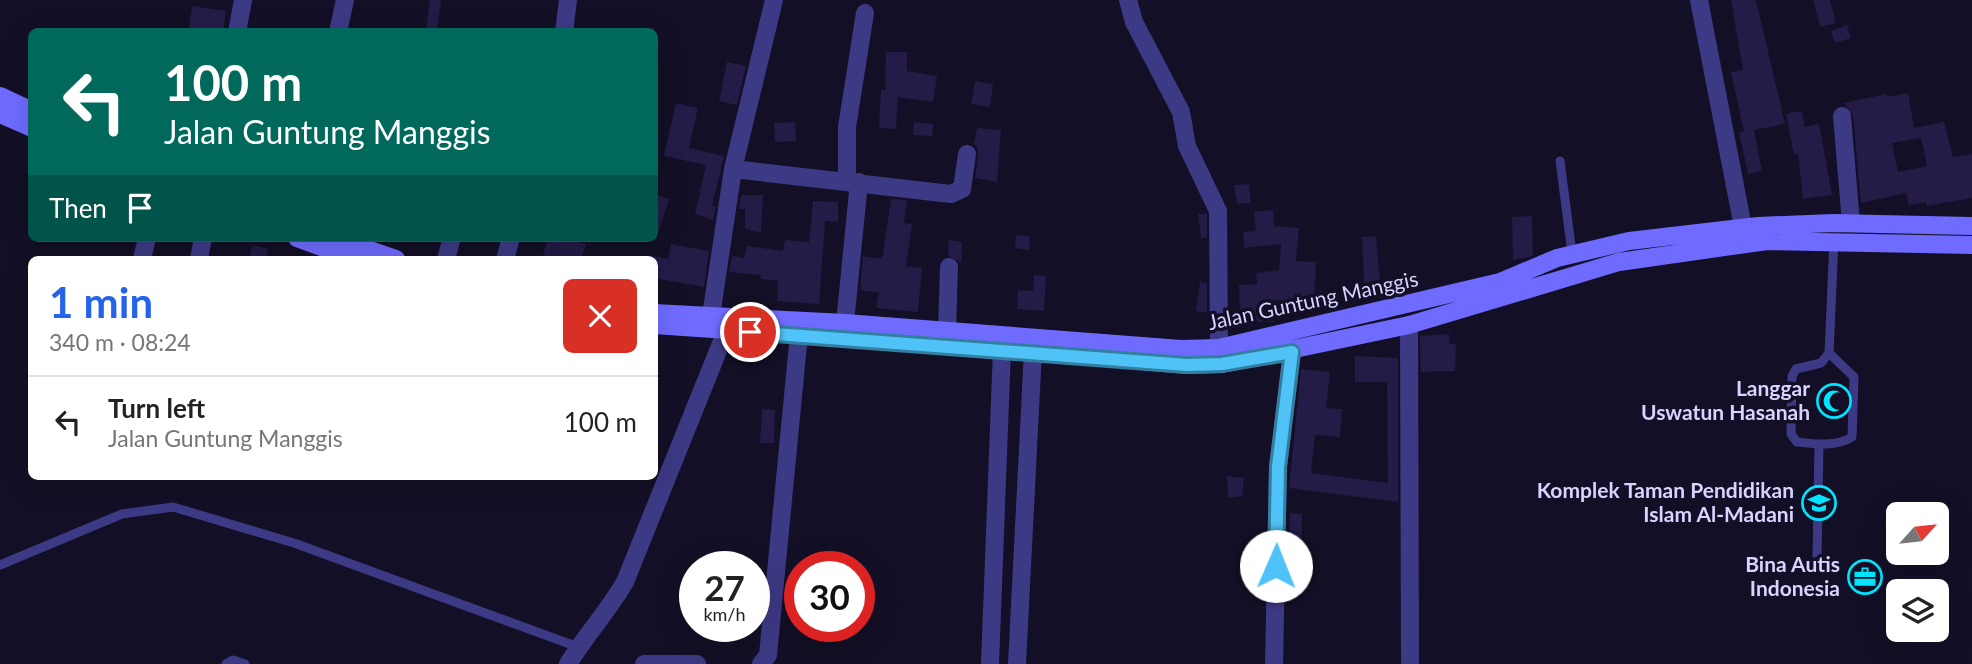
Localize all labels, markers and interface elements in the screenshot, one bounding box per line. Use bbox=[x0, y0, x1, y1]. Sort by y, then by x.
text: 100 m bbox=[164, 53, 302, 111]
icon: left bbox=[49, 56, 140, 147]
text: Jalan Guntung Manggis bbox=[164, 112, 491, 151]
icon: arrive bbox=[121, 189, 159, 227]
text: Then bbox=[49, 192, 107, 224]
street label: Jalan Guntung Manggis bbox=[1205, 265, 1420, 334]
text: 1 min bbox=[49, 277, 153, 327]
button: close bbox=[563, 279, 637, 353]
pin bbox=[720, 302, 780, 362]
icon: arrive bbox=[731, 313, 769, 351]
text: 340 m · 08:24 bbox=[49, 328, 191, 356]
place label: Langgar Uswatun Hasanah bbox=[1641, 375, 1810, 424]
mosque icon: Langgar Uswatun Hasanah bbox=[1815, 382, 1853, 420]
text: Turn left bbox=[108, 392, 205, 424]
icon: left bbox=[49, 403, 87, 441]
text: 100 m bbox=[564, 406, 637, 438]
text: Jalan Guntung Manggis bbox=[108, 424, 343, 452]
place label: Komplek Taman Pendidikan Islam Al-Madani bbox=[1537, 477, 1794, 526]
school or university icon: Komplek Taman Pendidikan Islam Al-Madani bbox=[1800, 484, 1838, 522]
north arrow bbox=[1886, 502, 1950, 565]
map controls bbox=[1886, 502, 1949, 642]
position arrow bbox=[1239, 529, 1313, 603]
speed limit sign: 30 bbox=[784, 551, 875, 642]
place label: Bina Autis Indonesia bbox=[1745, 551, 1840, 600]
office icon: Bina Autis Indonesia bbox=[1846, 558, 1884, 596]
text: 27 bbox=[704, 566, 745, 608]
button: layers bbox=[1886, 579, 1949, 642]
text: km/h bbox=[703, 603, 746, 625]

